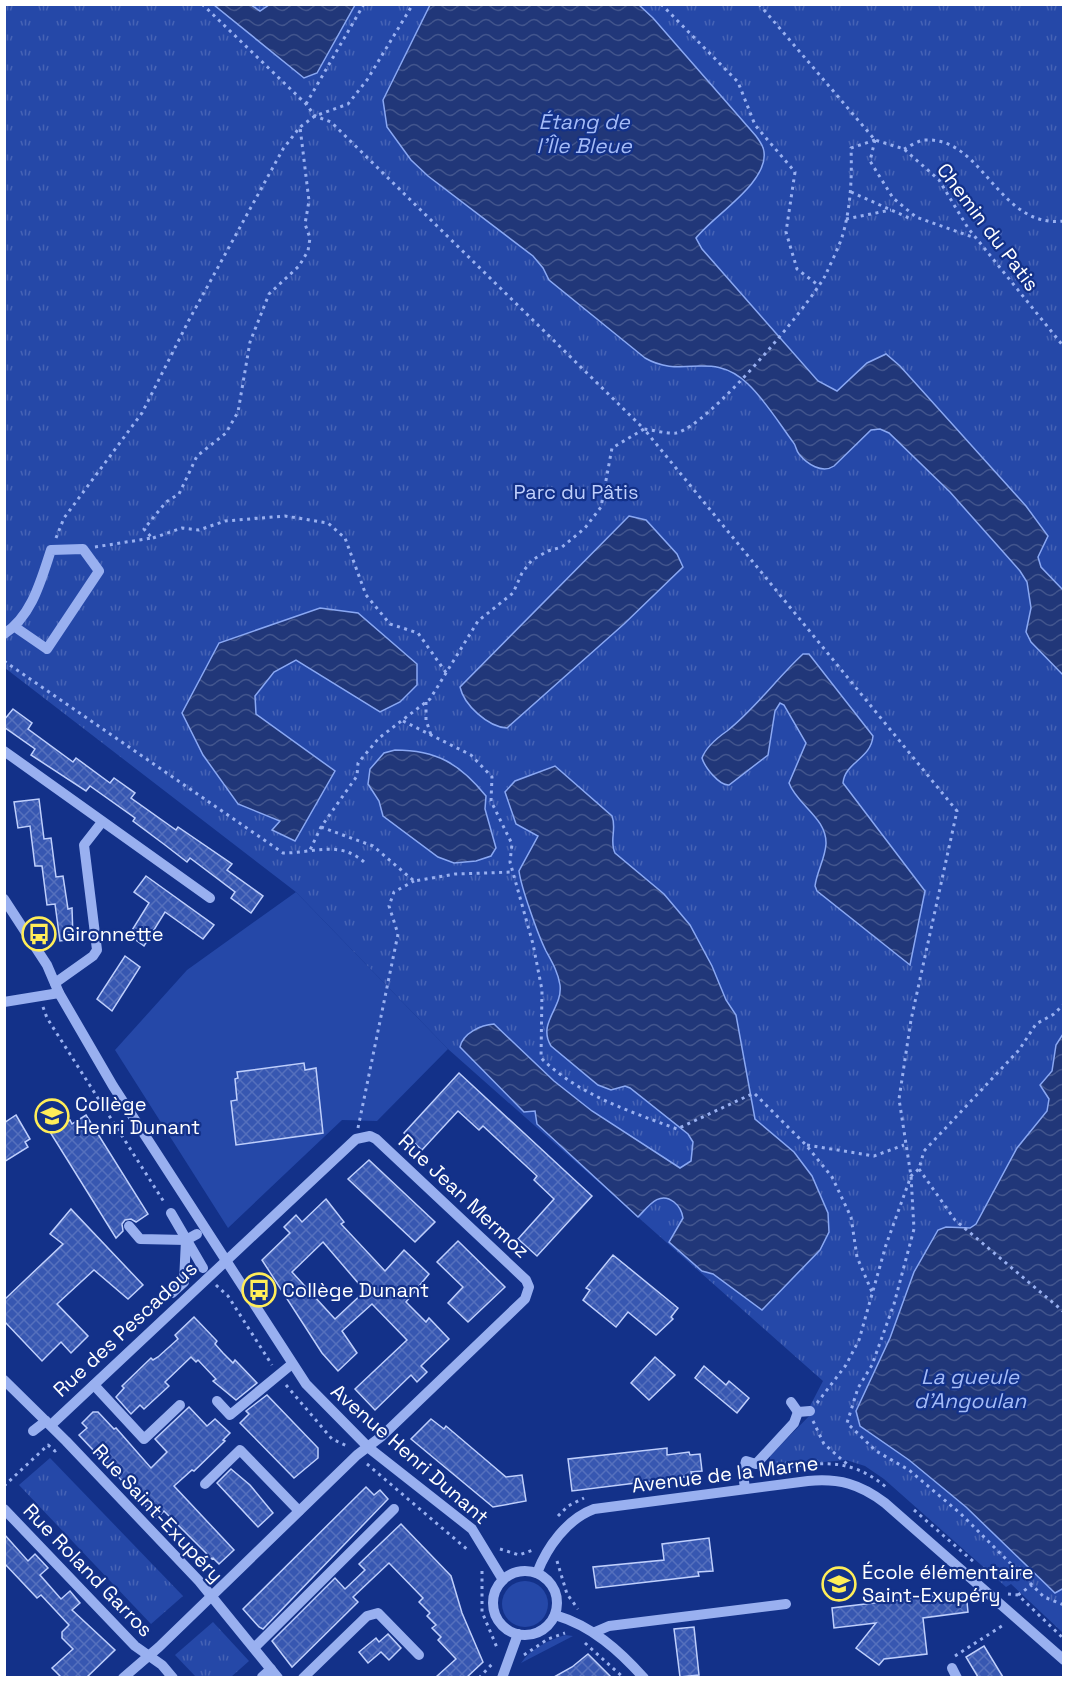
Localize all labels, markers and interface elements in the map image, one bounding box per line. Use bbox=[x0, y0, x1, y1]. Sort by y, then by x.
water label: Étang de l'Île Bleue bbox=[536, 108, 633, 159]
street label: Chemin du Patis bbox=[931, 158, 1045, 296]
park label: Parc du Pâtis bbox=[513, 479, 639, 505]
bus stop icon: Gironnette bbox=[21, 916, 57, 952]
place label: Gironnette bbox=[62, 921, 163, 947]
place label: Collège Henri Dunant bbox=[75, 1091, 200, 1140]
school or university icon: Collège Henri Dunant bbox=[34, 1098, 70, 1134]
street label: Rue Jean Mermoz bbox=[393, 1128, 535, 1264]
street label: Rue des Pescadous bbox=[48, 1256, 202, 1402]
bus stop icon: Collège Dunant bbox=[241, 1272, 277, 1308]
place label: Collège Dunant bbox=[282, 1277, 429, 1303]
water label: La gueule d'Angoulan bbox=[914, 1363, 1027, 1414]
street label: Avenue Henri Dunant bbox=[326, 1378, 494, 1530]
street label: Rue Saint-Exupéry bbox=[87, 1438, 229, 1588]
street label: Avenue de la Marne bbox=[630, 1450, 820, 1498]
street label: Rue Roland Garros bbox=[18, 1498, 158, 1642]
place label: École élémentaire Saint-Exupéry bbox=[862, 1559, 1034, 1608]
school or university icon: École élémentaire Saint-Exupéry bbox=[821, 1566, 857, 1602]

